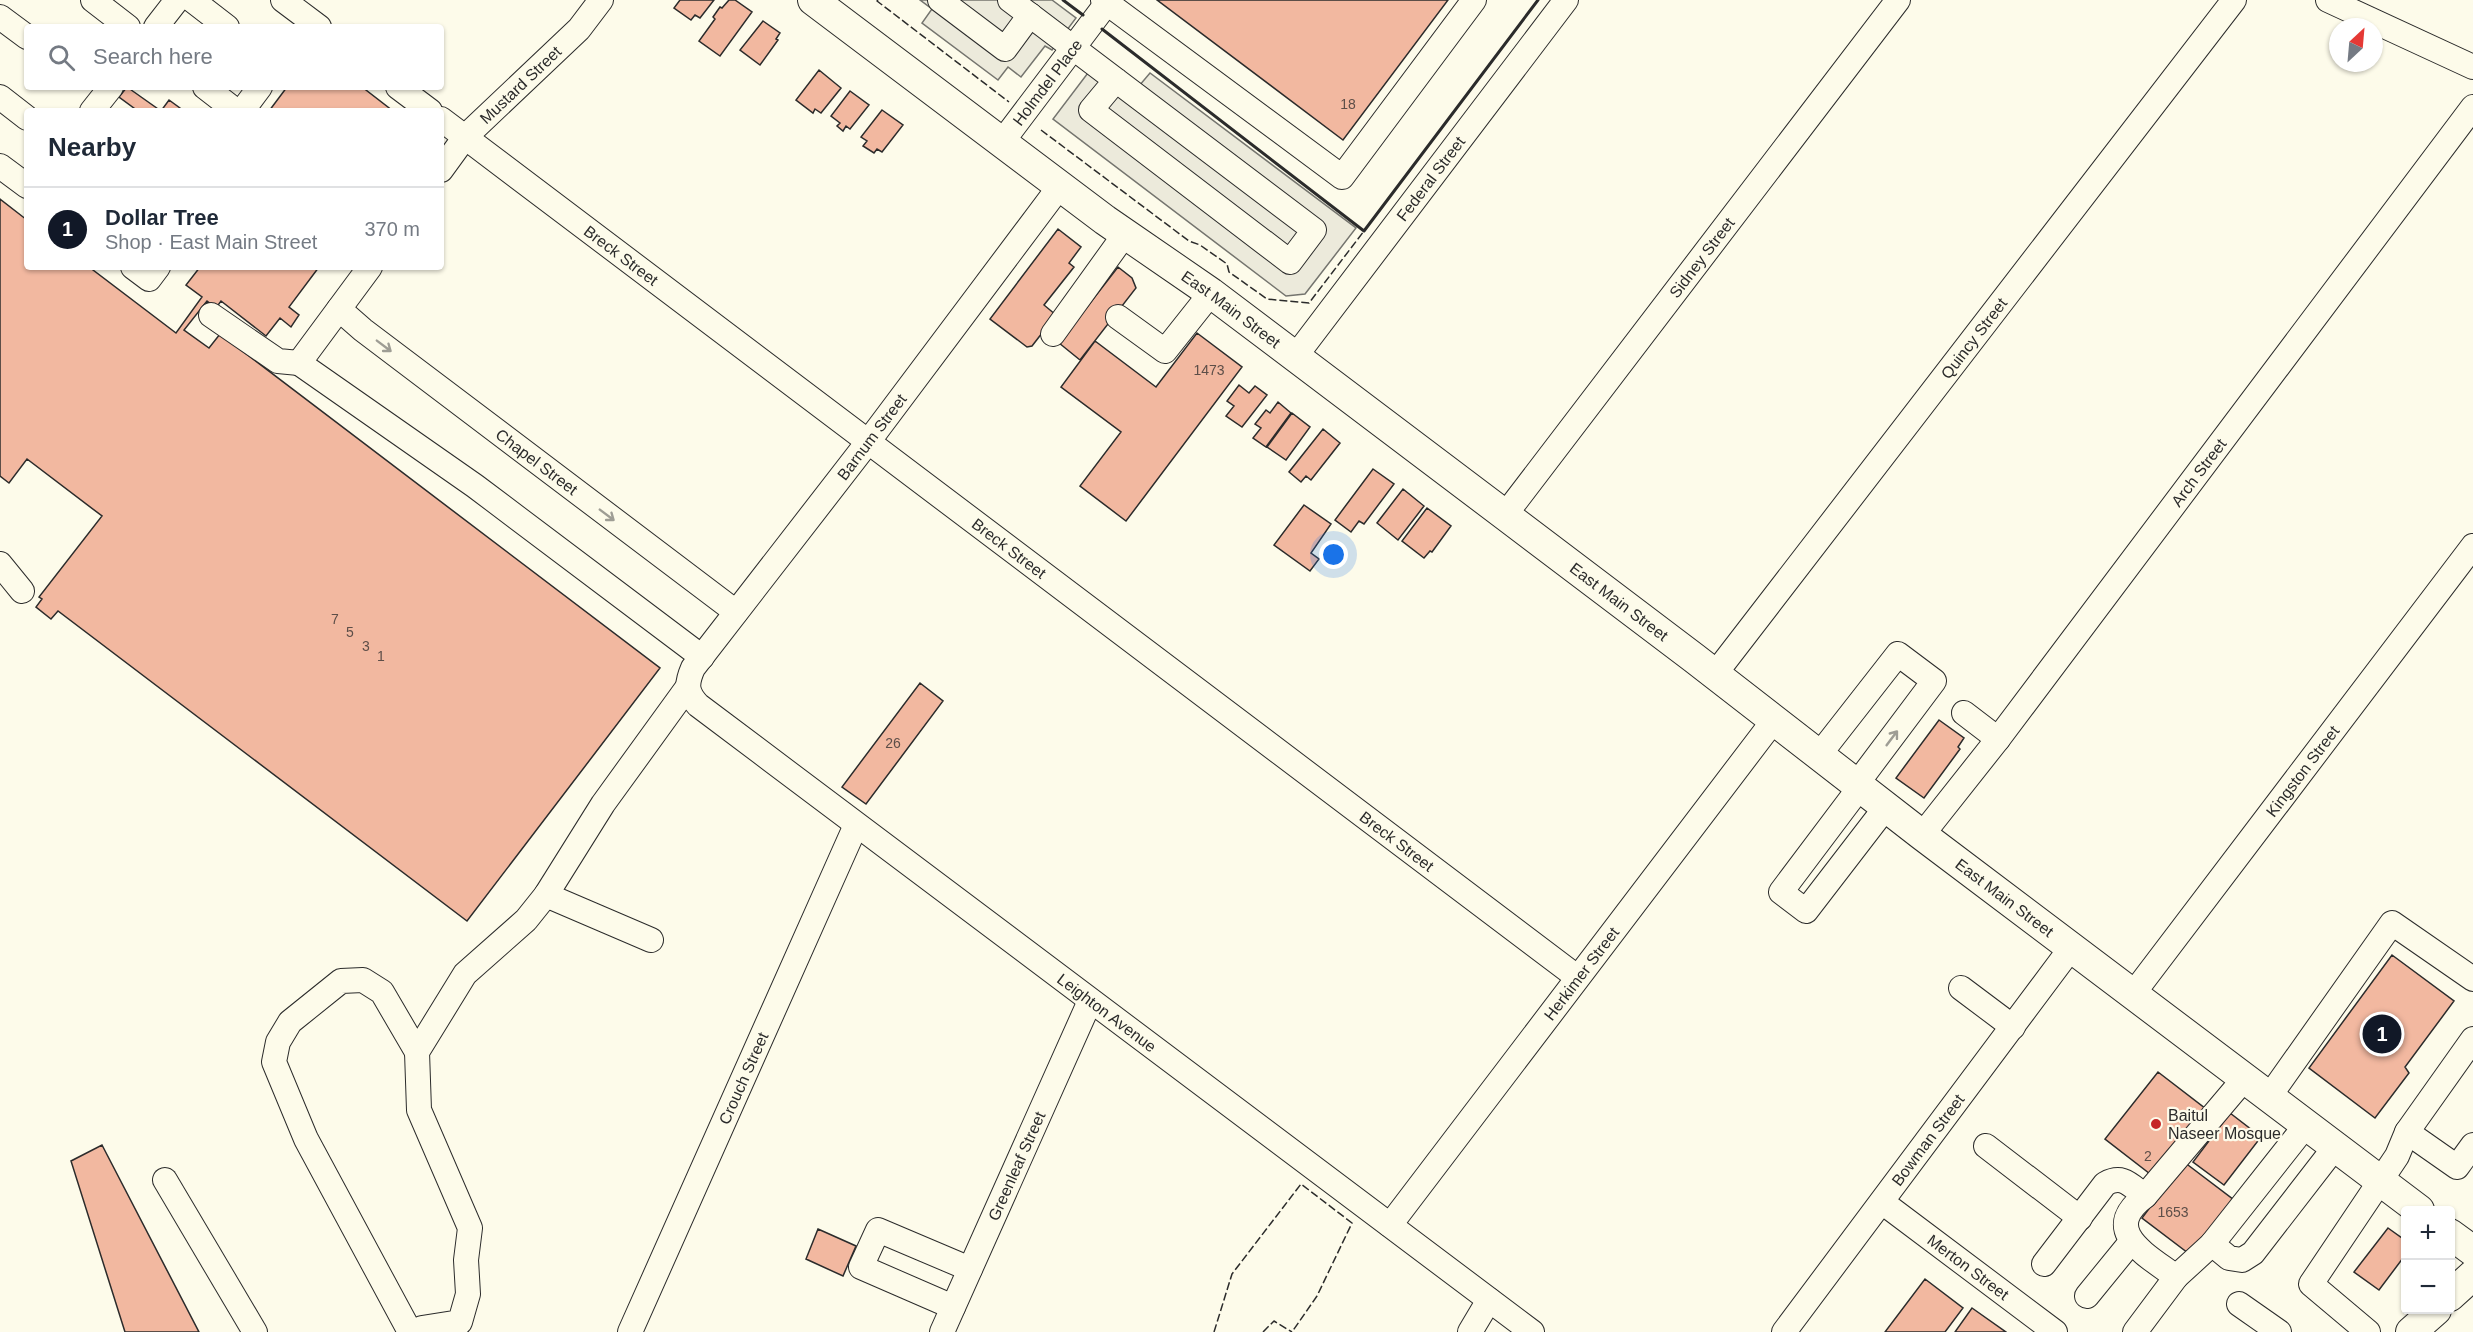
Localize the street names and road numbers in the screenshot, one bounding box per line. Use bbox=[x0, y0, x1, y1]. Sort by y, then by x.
street label: Holmdel Place bbox=[1009, 36, 1085, 128]
street label: Mustard Street bbox=[476, 42, 565, 127]
street label: Federal Street bbox=[1393, 133, 1468, 224]
street label: Sidney Street bbox=[1666, 214, 1738, 301]
street label: Breck Street bbox=[581, 222, 662, 289]
street label: East Main Street bbox=[1179, 267, 1284, 351]
street label: Quincy Street bbox=[1937, 294, 2010, 382]
street label: Barnum Street bbox=[834, 390, 910, 483]
street label: Chapel Street bbox=[493, 425, 582, 498]
street label: Arch Street bbox=[2168, 435, 2230, 509]
street label: Breck Street bbox=[969, 515, 1050, 582]
street label: East Main Street bbox=[1567, 559, 1672, 644]
street label: Kingston Street bbox=[2262, 722, 2342, 820]
street label: Breck Street bbox=[1357, 808, 1438, 875]
street label: East Main Street bbox=[1952, 855, 2058, 940]
street label: Herkimer Street bbox=[1541, 923, 1622, 1023]
street label: Leighton Avenue bbox=[1054, 970, 1160, 1055]
street label: Crouch Street bbox=[715, 1029, 771, 1127]
street label: Bowman Street bbox=[1888, 1090, 1968, 1189]
street label: Greenleaf Street bbox=[985, 1108, 1048, 1223]
street label: Merton Street bbox=[1924, 1231, 2013, 1303]

